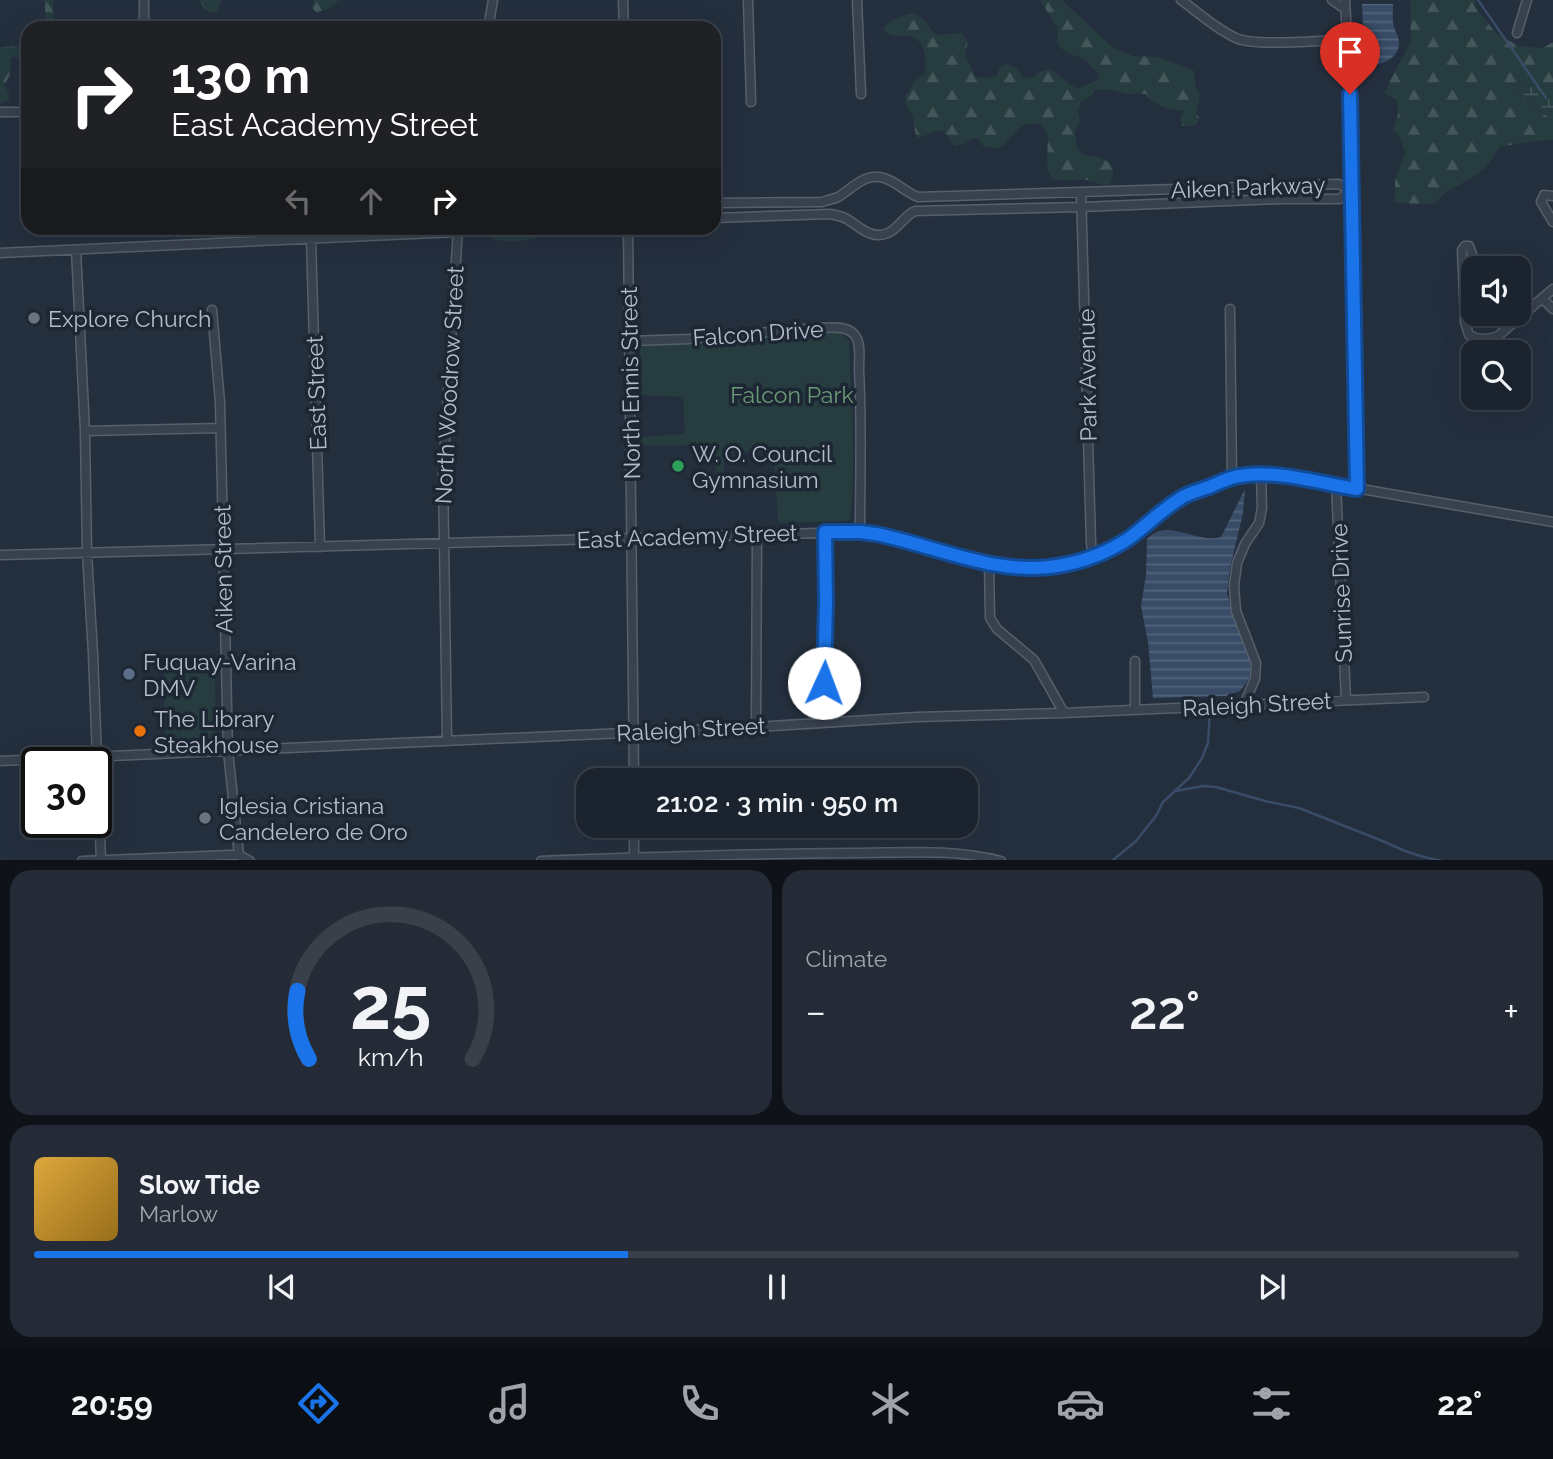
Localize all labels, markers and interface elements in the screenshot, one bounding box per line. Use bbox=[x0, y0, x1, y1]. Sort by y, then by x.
pin bbox=[1320, 22, 1380, 94]
icon: arrive bbox=[1331, 33, 1369, 71]
text: 130 m bbox=[171, 47, 310, 104]
icon: right bbox=[56, 49, 147, 140]
text: East Academy Street bbox=[171, 106, 478, 143]
street label: Aiken Parkway bbox=[1170, 171, 1326, 203]
icon: left bbox=[279, 182, 317, 220]
icon: ahead bbox=[352, 182, 390, 220]
icon: right bbox=[425, 182, 463, 220]
map controls bbox=[1461, 256, 1531, 410]
button: sound bbox=[1461, 256, 1531, 326]
street label: North Woodrow Street bbox=[429, 265, 469, 505]
street label: North Ennis Street bbox=[615, 286, 645, 480]
place label: Explore Church bbox=[48, 305, 211, 332]
street label: Park Avenue bbox=[1072, 308, 1102, 442]
marker: Explore Church bbox=[26, 310, 42, 326]
street label: Falcon Drive bbox=[692, 315, 824, 351]
street label: East Street bbox=[300, 335, 331, 451]
button: search bbox=[1461, 340, 1531, 410]
park label: Falcon Park bbox=[730, 381, 854, 408]
place label: W. O. Council Gymnasium bbox=[692, 440, 833, 493]
marker: W. O. Council Gymnasium bbox=[670, 458, 686, 474]
street label: Aiken Street bbox=[208, 504, 238, 634]
street label: East Academy Street bbox=[576, 519, 798, 553]
street label: Sunrise Drive bbox=[1325, 523, 1357, 663]
position arrow bbox=[787, 646, 861, 720]
place label: Fuquay-Varina DMV bbox=[143, 648, 297, 701]
marker: Fuquay-Varina DMV bbox=[121, 666, 137, 682]
street label: Raleigh Street bbox=[1182, 687, 1333, 721]
place label: The Library Steakhouse bbox=[154, 705, 279, 758]
street label: Raleigh Street bbox=[616, 712, 767, 746]
marker: The Library Steakhouse bbox=[132, 723, 148, 739]
speed limit sign: 30 bbox=[21, 747, 112, 838]
text: 21:02 · 3 min · 950 m bbox=[656, 788, 898, 818]
place label: Iglesia Cristiana Candelero de Oro bbox=[219, 792, 408, 845]
marker: Iglesia Cristiana Candelero de Oro bbox=[197, 810, 213, 826]
text: Climate bbox=[806, 945, 887, 972]
text: 25 bbox=[350, 961, 431, 1046]
text: 22° bbox=[1129, 980, 1200, 1041]
text: − bbox=[806, 989, 826, 1034]
text: + bbox=[1503, 989, 1519, 1034]
text: km/h bbox=[358, 1041, 424, 1071]
text: Slow Tide bbox=[139, 1170, 260, 1200]
text: Marlow bbox=[139, 1200, 218, 1227]
icon: previous bbox=[263, 1268, 301, 1306]
icon: pause bbox=[758, 1268, 796, 1306]
icon: next bbox=[1253, 1268, 1291, 1306]
icon: directions bbox=[294, 1379, 343, 1428]
icon: music bbox=[485, 1379, 534, 1428]
icon: phone bbox=[675, 1379, 724, 1428]
icon: climate bbox=[866, 1379, 915, 1428]
icon: car bbox=[1056, 1379, 1105, 1428]
icon: filters bbox=[1247, 1379, 1296, 1428]
text: 20:59 bbox=[71, 1385, 153, 1422]
text: 22° bbox=[1437, 1385, 1482, 1422]

